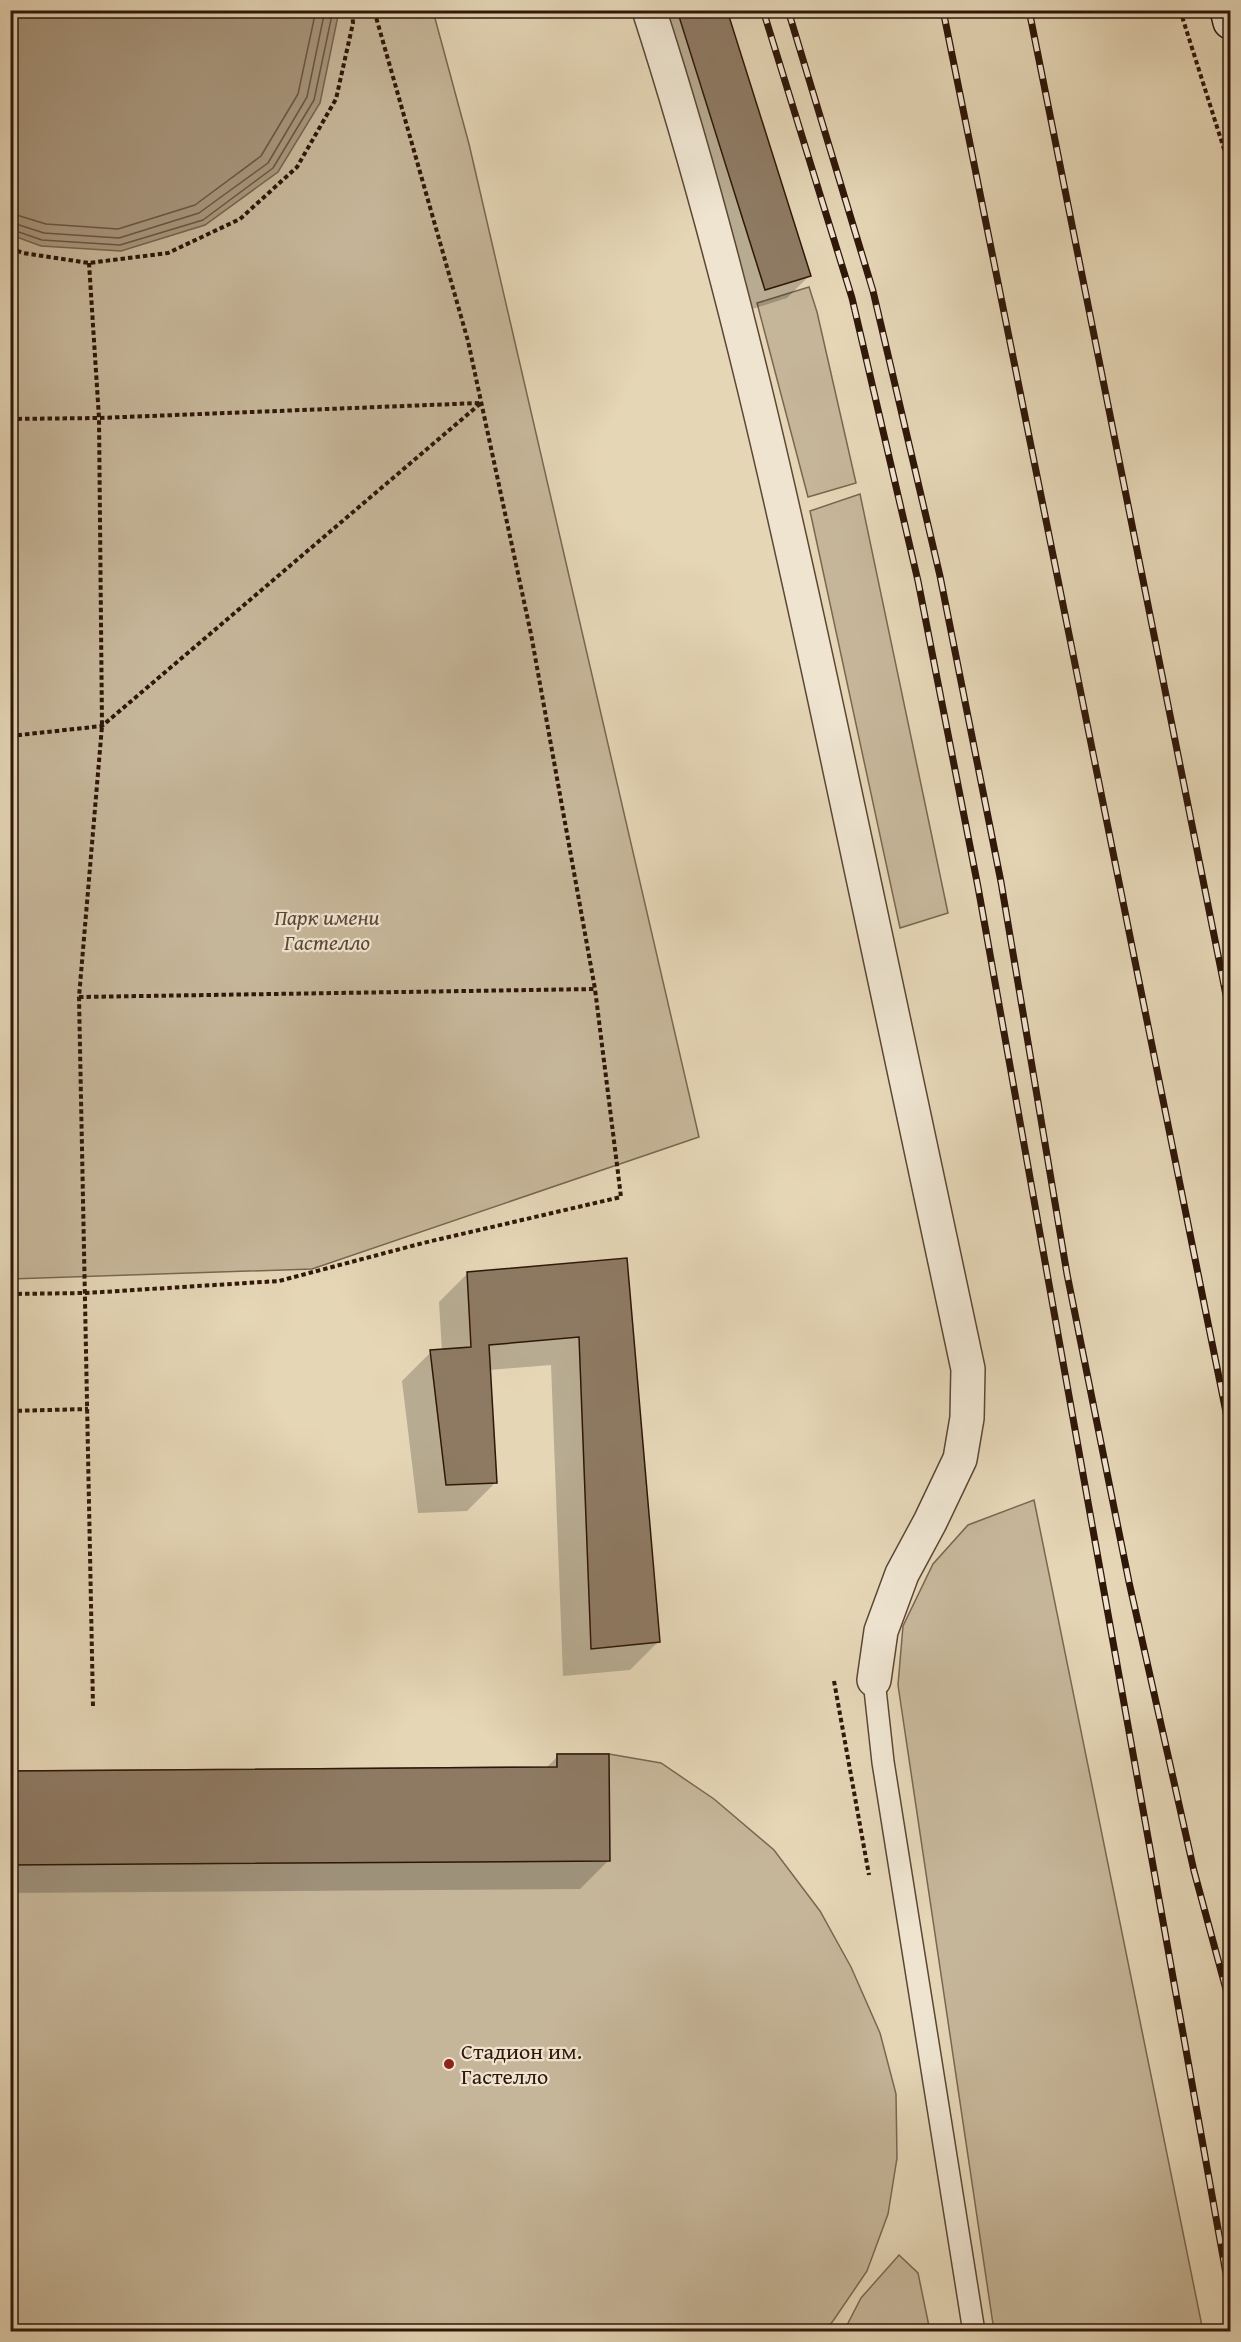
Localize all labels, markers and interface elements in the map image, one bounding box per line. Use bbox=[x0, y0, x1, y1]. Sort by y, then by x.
park label: Парк имени Гастелло bbox=[274, 901, 380, 958]
place label: Стадион им. Гастелло bbox=[461, 2035, 582, 2092]
marker: Стадион им. Гастелло bbox=[442, 2057, 456, 2071]

